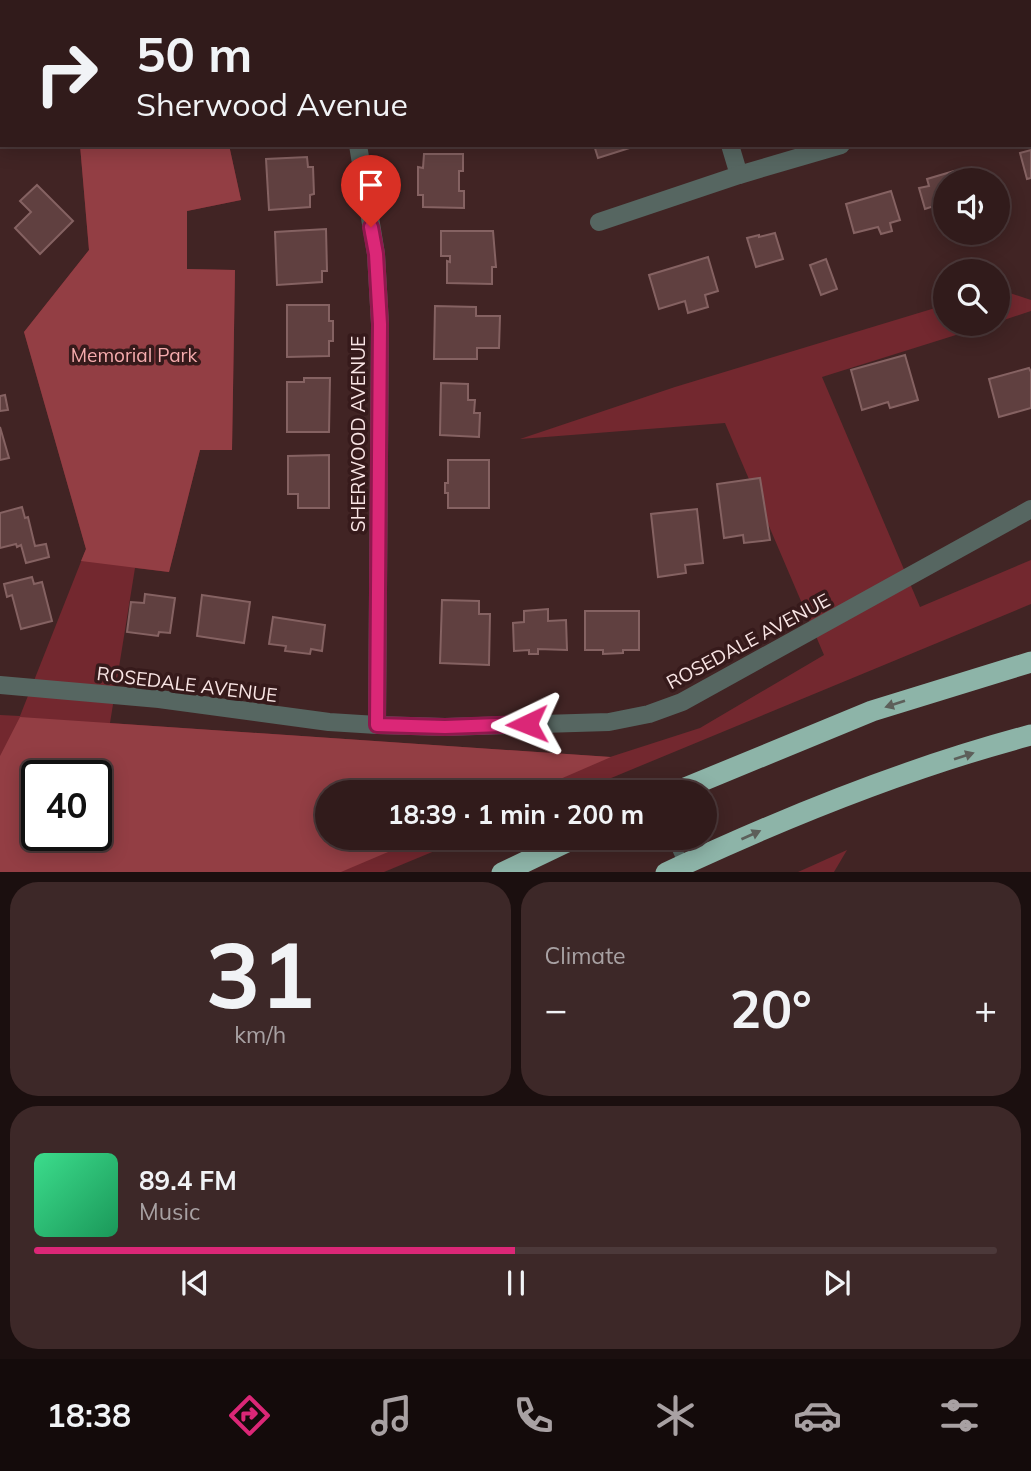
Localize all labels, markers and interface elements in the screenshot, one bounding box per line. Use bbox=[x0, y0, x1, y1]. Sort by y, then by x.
text: 50 m bbox=[136, 23, 252, 84]
icon: right bbox=[21, 28, 112, 119]
text: Sherwood Avenue bbox=[136, 84, 408, 124]
pin bbox=[341, 155, 401, 227]
icon: arrive bbox=[352, 166, 390, 204]
map controls bbox=[933, 168, 1010, 336]
button: sound bbox=[933, 168, 1010, 245]
button: search bbox=[933, 259, 1010, 336]
street label: SHERWOOD AVENUE bbox=[346, 336, 370, 532]
park label: Memorial Park bbox=[71, 343, 197, 367]
street label: ROSEDALE AVENUE bbox=[662, 588, 834, 694]
street label: ROSEDALE AVENUE bbox=[95, 661, 279, 707]
position arrow bbox=[490, 687, 564, 761]
one-way arrow bbox=[885, 699, 906, 709]
one-way arrow bbox=[954, 750, 975, 760]
speed limit sign: 40 bbox=[21, 760, 112, 851]
text: 18:39 · 1 min · 200 m bbox=[388, 798, 644, 831]
one-way arrow bbox=[741, 829, 761, 841]
text: 31 bbox=[206, 917, 315, 1031]
text: Climate bbox=[545, 941, 626, 970]
text: 20° bbox=[730, 976, 812, 1041]
text: − bbox=[545, 985, 567, 1033]
text: + bbox=[974, 985, 997, 1033]
text: km/h bbox=[234, 1020, 286, 1049]
text: 89.4 FM bbox=[139, 1164, 237, 1197]
text: Music bbox=[139, 1197, 200, 1226]
icon: previous bbox=[176, 1264, 214, 1302]
icon: pause bbox=[497, 1264, 535, 1302]
icon: next bbox=[818, 1264, 856, 1302]
icon: directions bbox=[225, 1391, 274, 1440]
icon: music bbox=[367, 1391, 416, 1440]
icon: phone bbox=[509, 1391, 558, 1440]
icon: climate bbox=[651, 1391, 700, 1440]
icon: car bbox=[793, 1391, 842, 1440]
icon: filters bbox=[935, 1391, 984, 1440]
text: 18:38 bbox=[47, 1395, 131, 1435]

